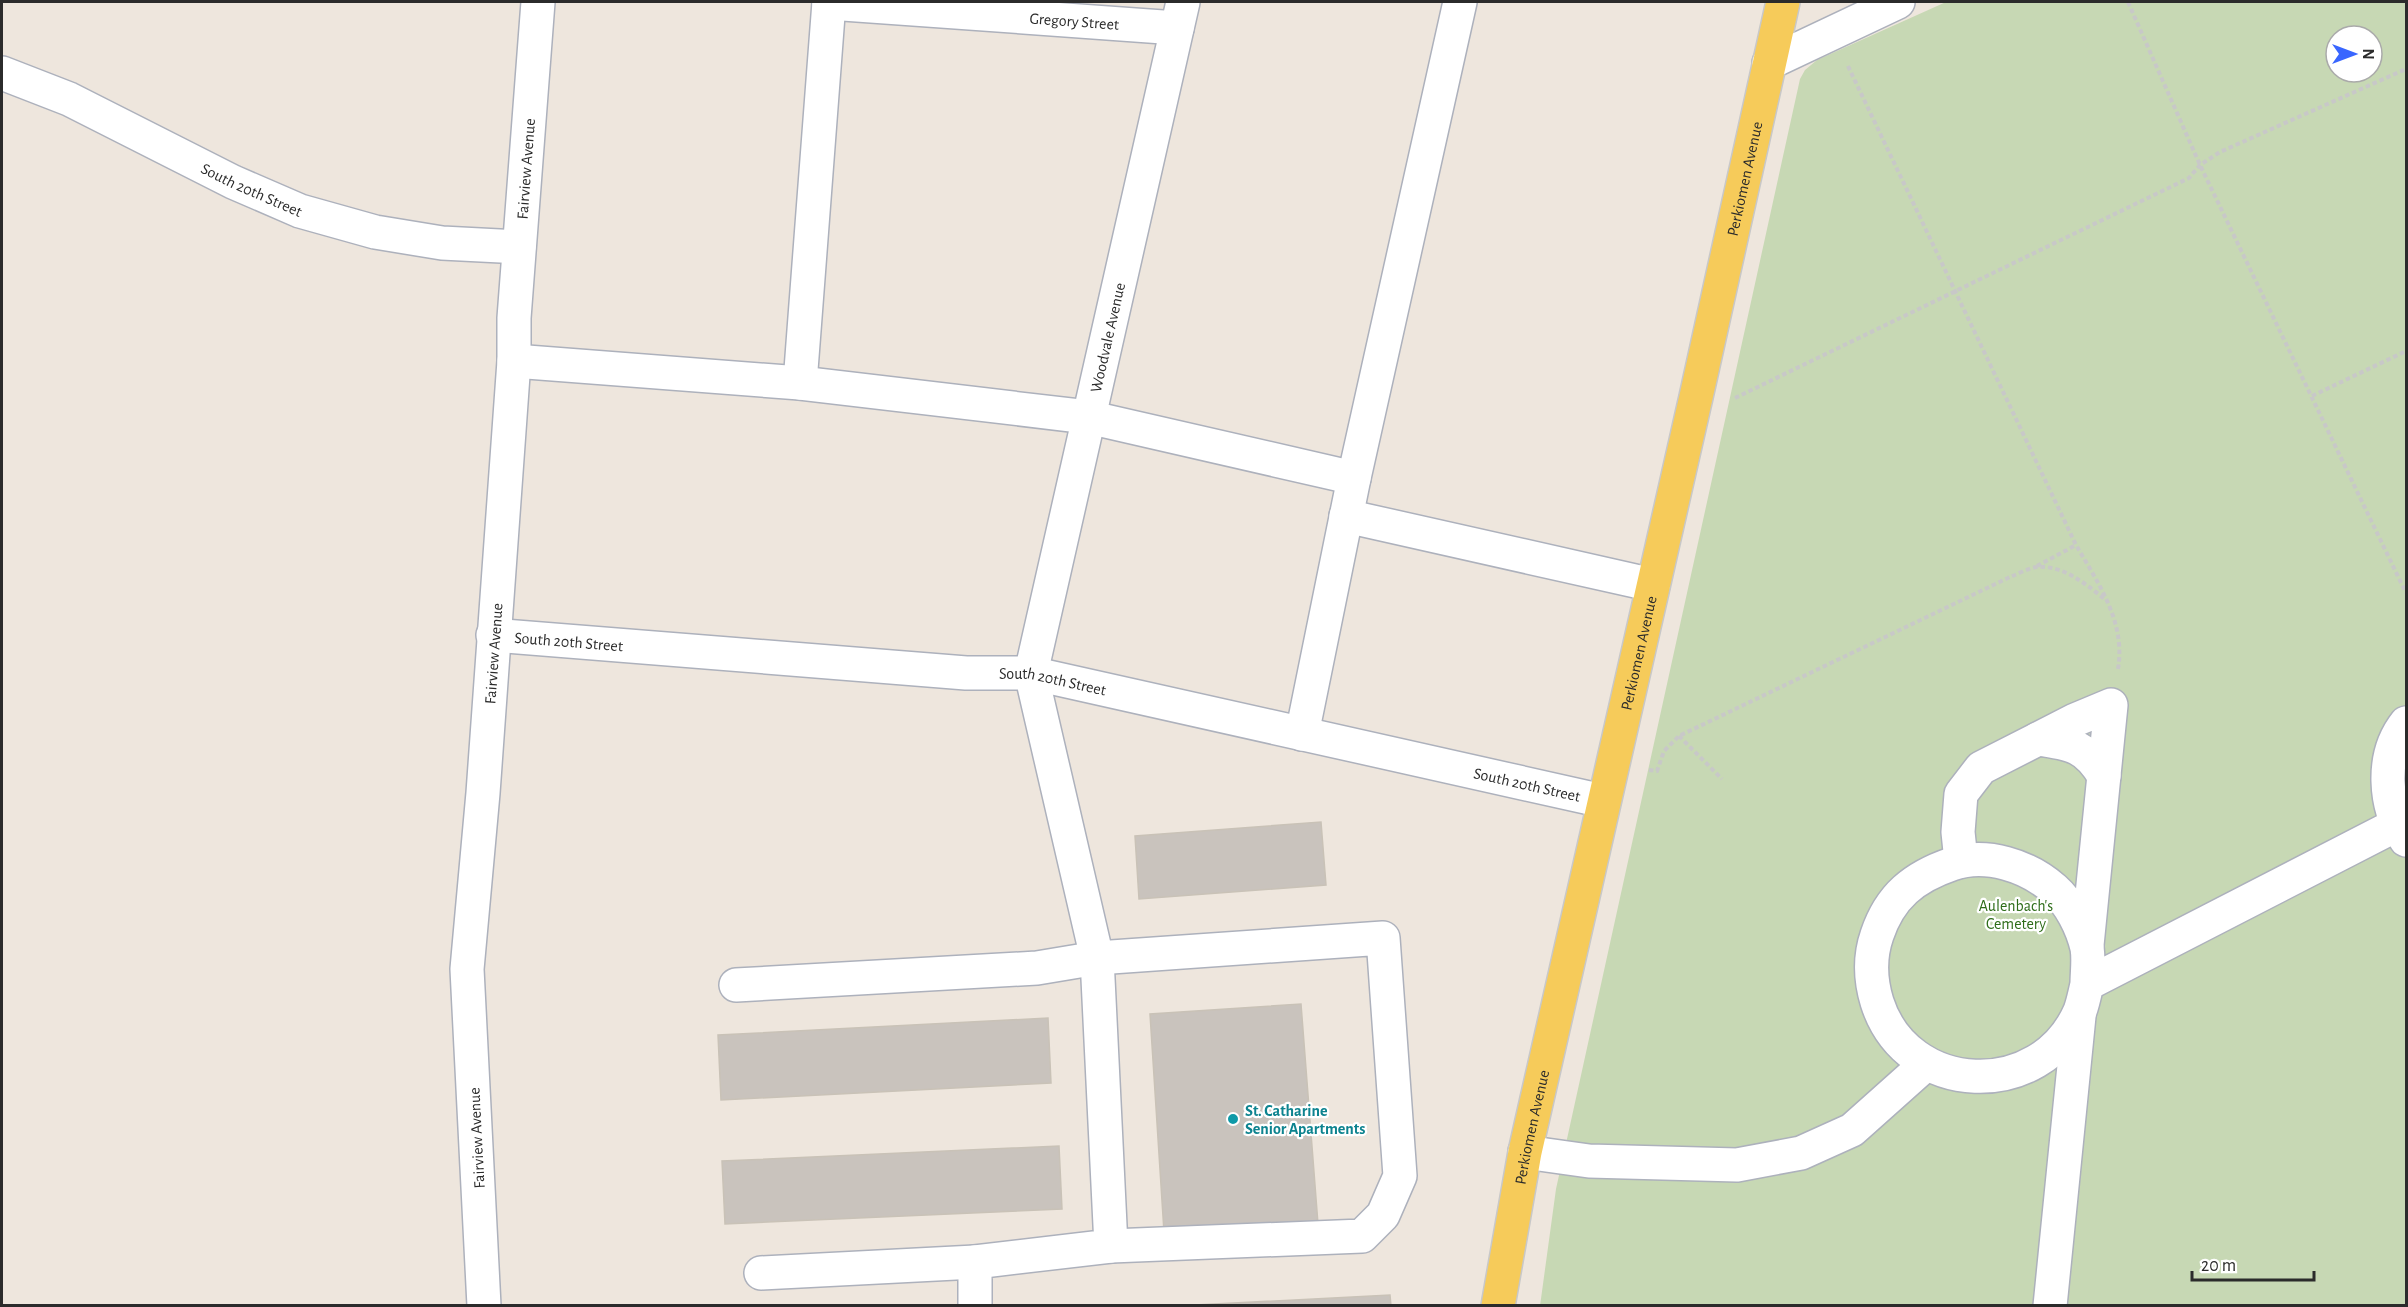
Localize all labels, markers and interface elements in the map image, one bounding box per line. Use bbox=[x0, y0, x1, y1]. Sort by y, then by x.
street label: Gregory Street bbox=[1029, 10, 1120, 33]
north arrow bbox=[2324, 24, 2384, 84]
text: N bbox=[2360, 48, 2376, 60]
street label: Fairview Avenue bbox=[515, 118, 538, 220]
street label: Perkiomen Avenue bbox=[1725, 120, 1765, 238]
street label: South 20th Street bbox=[198, 160, 304, 220]
street label: Woodvale Avenue bbox=[1088, 281, 1128, 394]
street label: Perkiomen Avenue bbox=[1618, 594, 1660, 712]
street label: Fairview Avenue bbox=[482, 602, 506, 705]
street label: South 20th Street bbox=[514, 630, 624, 654]
street label: South 20th Street bbox=[999, 665, 1108, 699]
street label: South 20th Street bbox=[1472, 765, 1582, 805]
park label: Aulenbach's Cemetery bbox=[1979, 898, 2053, 933]
street label: Perkiomen Avenue bbox=[1512, 1068, 1552, 1186]
street label: Fairview Avenue bbox=[466, 1087, 488, 1189]
place label: St. Catharine Senior Apartments bbox=[1245, 1103, 1365, 1137]
marker: St. Catharine Senior Apartments bbox=[1226, 1112, 1240, 1126]
scale bar bbox=[2192, 1244, 2314, 1282]
text: 20 m bbox=[2201, 1257, 2236, 1275]

